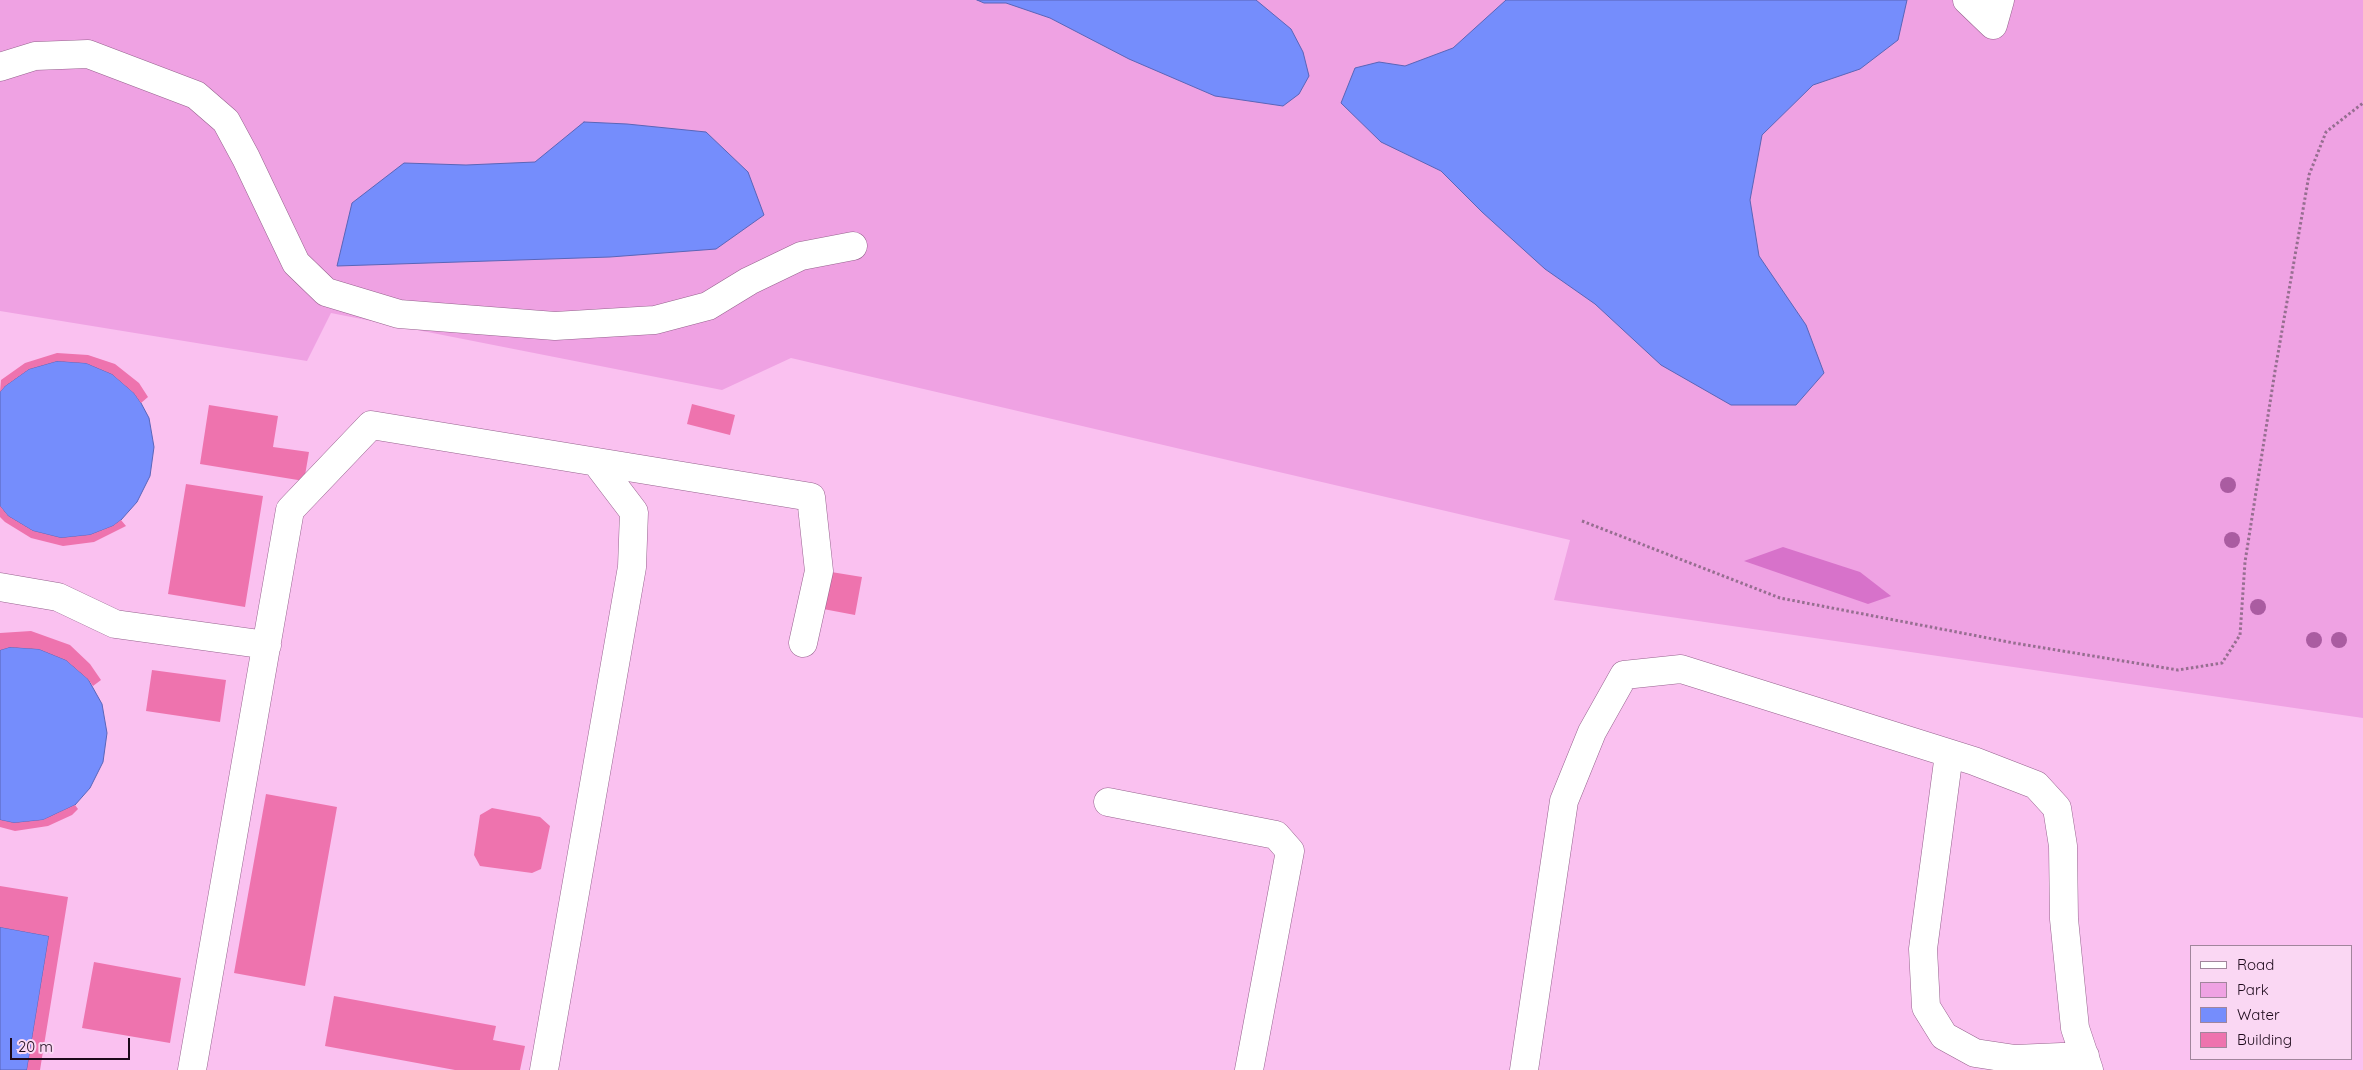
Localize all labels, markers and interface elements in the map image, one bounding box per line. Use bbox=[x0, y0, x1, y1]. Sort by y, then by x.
legend bbox=[2190, 945, 2353, 1060]
text: Road bbox=[2237, 955, 2274, 974]
text: Park bbox=[2237, 980, 2269, 999]
text: Water bbox=[2237, 1005, 2280, 1024]
scale bar bbox=[12, 1028, 132, 1060]
text: Building bbox=[2237, 1030, 2292, 1049]
text: 20 m bbox=[18, 1037, 53, 1056]

